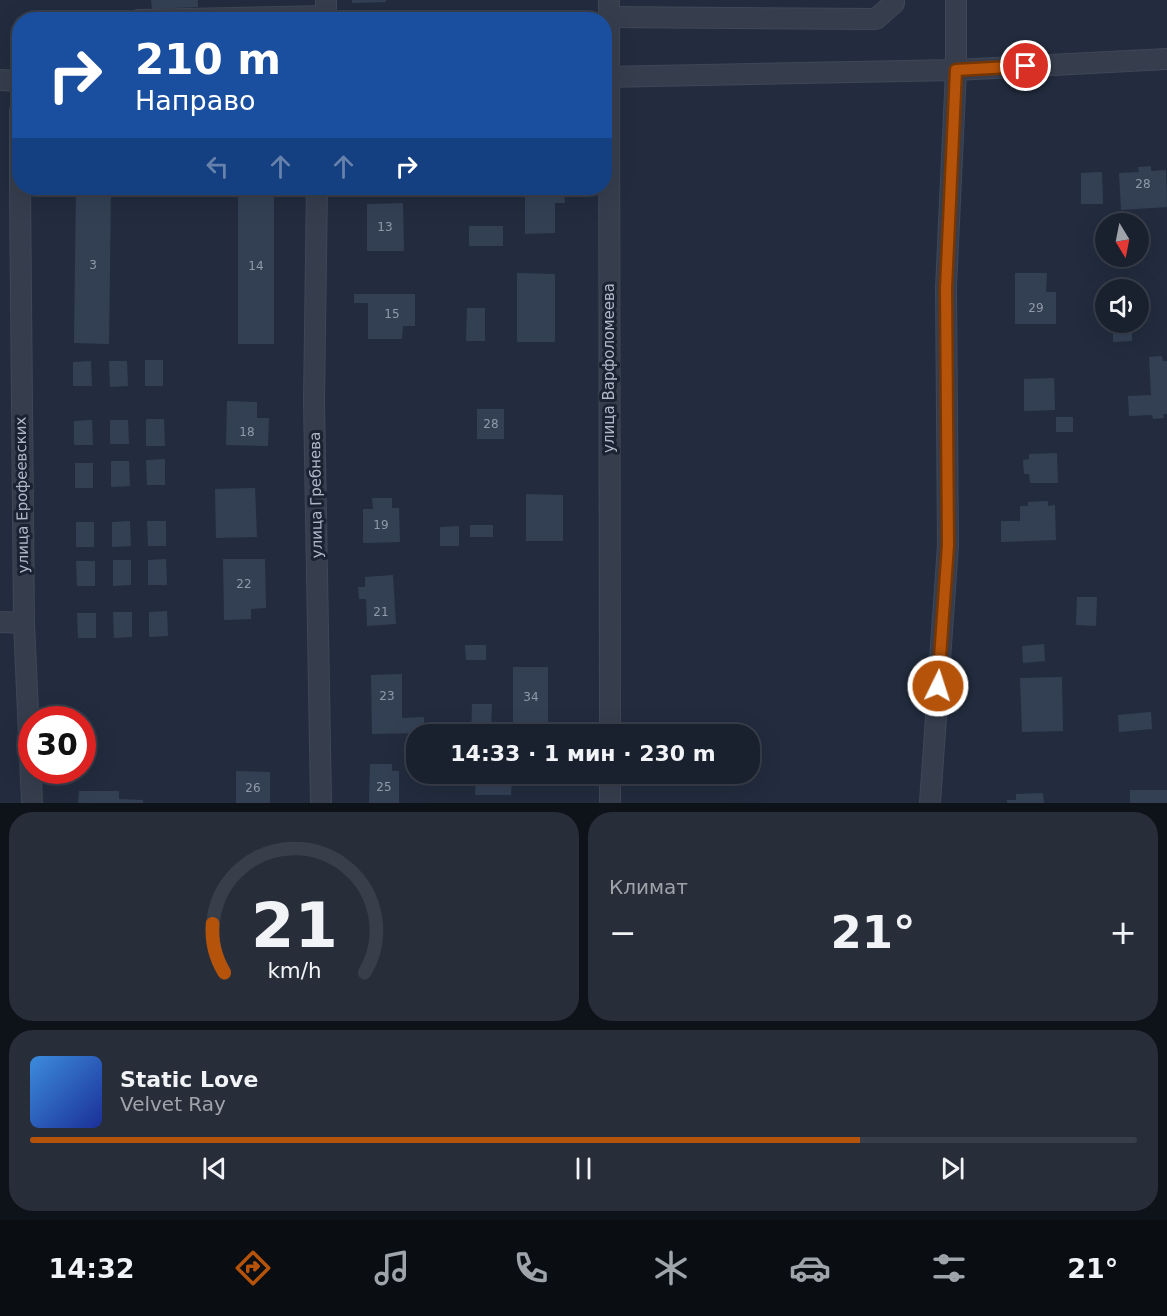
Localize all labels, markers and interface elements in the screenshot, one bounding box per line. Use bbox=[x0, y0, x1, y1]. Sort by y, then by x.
text: 210 m bbox=[135, 35, 281, 84]
icon: right bbox=[36, 36, 114, 114]
pin bbox=[1000, 40, 1051, 91]
icon: arrive bbox=[1009, 49, 1042, 82]
text: Направо bbox=[135, 85, 256, 116]
icon: left bbox=[201, 150, 234, 183]
icon: ahead bbox=[264, 150, 297, 183]
icon: ahead bbox=[327, 150, 360, 183]
icon: right bbox=[390, 150, 423, 183]
house number: 28 bbox=[1135, 177, 1151, 191]
north arrow bbox=[1095, 213, 1149, 267]
map controls bbox=[1095, 213, 1149, 333]
house number: 13 bbox=[377, 220, 393, 234]
house number: 3 bbox=[89, 258, 97, 272]
house number: 14 bbox=[248, 259, 264, 273]
button: sound bbox=[1095, 279, 1149, 333]
street label: улица Варфоломеева bbox=[600, 283, 618, 453]
house number: 29 bbox=[1028, 301, 1044, 315]
house number: 15 bbox=[384, 307, 400, 321]
street label: улица Ерофеевских bbox=[12, 416, 32, 573]
house number: 28 bbox=[483, 417, 499, 431]
house number: 18 bbox=[239, 425, 255, 439]
street label: улица Гребнева bbox=[306, 432, 326, 558]
house number: 19 bbox=[373, 518, 389, 532]
house number: 22 bbox=[236, 577, 252, 591]
house number: 21 bbox=[373, 605, 389, 619]
position arrow bbox=[906, 654, 970, 718]
house number: 23 bbox=[379, 689, 395, 703]
house number: 34 bbox=[523, 690, 539, 704]
speed limit sign: 30 bbox=[18, 706, 96, 784]
text: 14:33 · 1 мин · 230 m bbox=[450, 741, 716, 766]
house number: 25 bbox=[376, 780, 392, 794]
house number: 26 bbox=[245, 781, 261, 795]
text: Климат bbox=[609, 875, 688, 899]
text: 21 bbox=[251, 889, 337, 962]
text: 21° bbox=[830, 906, 916, 959]
text: − bbox=[609, 913, 637, 952]
text: + bbox=[1109, 913, 1137, 952]
text: km/h bbox=[267, 959, 321, 984]
text: Static Love bbox=[120, 1067, 258, 1092]
text: Velvet Ray bbox=[120, 1092, 226, 1116]
icon: previous bbox=[198, 1152, 231, 1185]
icon: pause bbox=[567, 1152, 600, 1185]
icon: next bbox=[936, 1152, 969, 1185]
icon: directions bbox=[232, 1247, 274, 1289]
icon: music bbox=[371, 1247, 413, 1289]
icon: phone bbox=[510, 1247, 552, 1289]
icon: climate bbox=[650, 1247, 692, 1289]
icon: car bbox=[789, 1247, 831, 1289]
icon: filters bbox=[928, 1247, 970, 1289]
text: 14:32 bbox=[49, 1253, 135, 1284]
text: 21° bbox=[1067, 1253, 1118, 1284]

